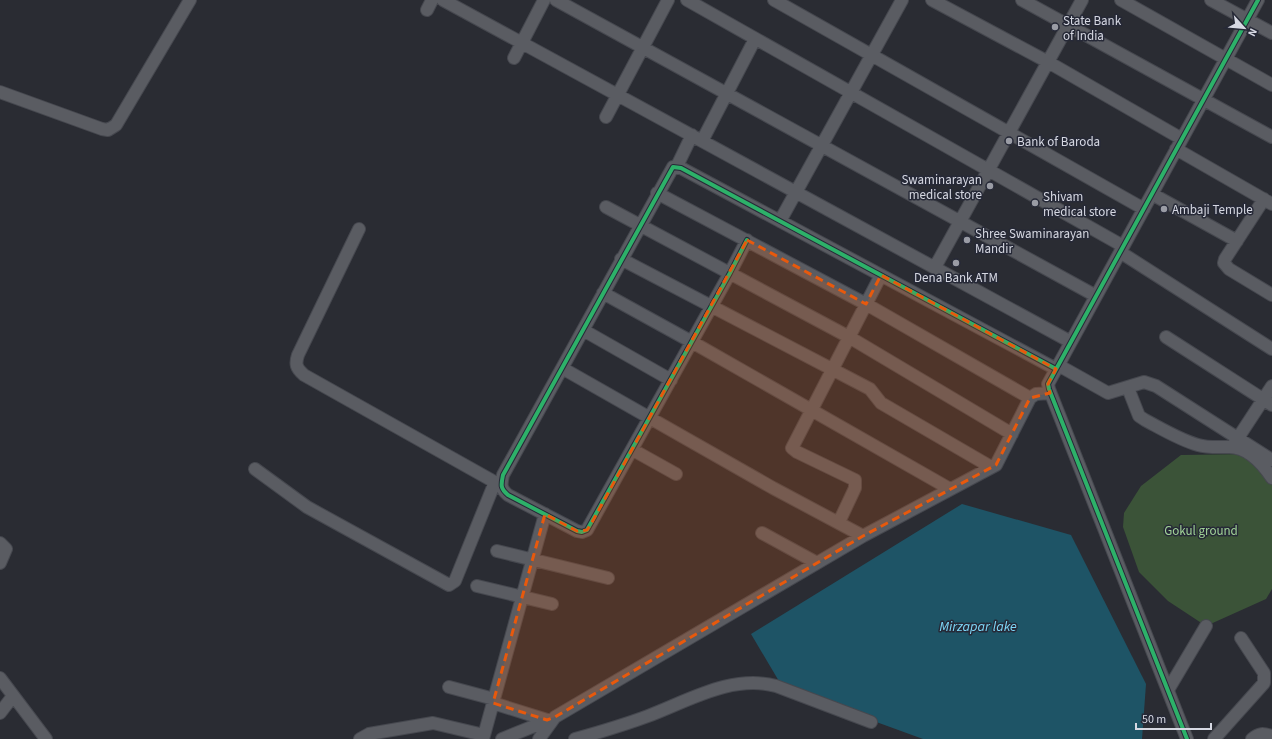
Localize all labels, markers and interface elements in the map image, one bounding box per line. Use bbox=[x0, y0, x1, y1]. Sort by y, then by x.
north arrow bbox=[1224, 8, 1264, 48]
place label: State Bank of India bbox=[1063, 12, 1122, 45]
marker: State Bank of India bbox=[1050, 22, 1060, 32]
text: N bbox=[1244, 26, 1261, 39]
place label: Bank of Baroda bbox=[1017, 133, 1100, 151]
marker: Bank of Baroda bbox=[1004, 136, 1014, 146]
place label: Swaminarayan medical store bbox=[901, 171, 982, 204]
marker: Swaminarayan medical store bbox=[985, 181, 995, 191]
place label: Shivam medical store bbox=[1043, 188, 1116, 221]
marker: Shivam medical store bbox=[1030, 198, 1040, 208]
place label: Ambaji Temple bbox=[1172, 201, 1253, 219]
marker: Ambaji Temple bbox=[1159, 204, 1169, 214]
place label: Shree Swaminarayan Mandir bbox=[975, 225, 1089, 258]
marker: Shree Swaminarayan Mandir bbox=[962, 235, 972, 245]
marker: Dena Bank ATM bbox=[951, 258, 961, 268]
place label: Dena Bank ATM bbox=[914, 269, 998, 287]
park label: Gokul ground bbox=[1164, 522, 1238, 540]
water label: Mirzapar lake bbox=[939, 617, 1017, 637]
scale bar bbox=[1136, 705, 1211, 731]
text: 50 m bbox=[1142, 711, 1166, 728]

